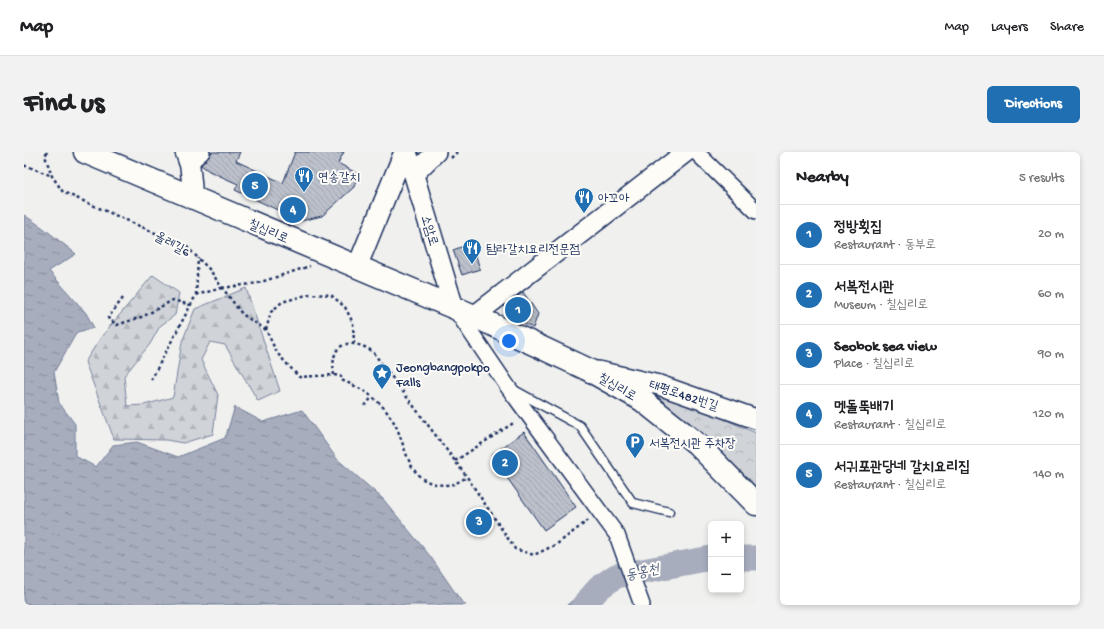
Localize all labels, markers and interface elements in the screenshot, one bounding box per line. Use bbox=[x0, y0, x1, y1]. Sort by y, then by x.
text: Map bbox=[20, 16, 53, 39]
text: Map bbox=[945, 19, 969, 36]
text: Layers bbox=[991, 19, 1028, 36]
text: Share bbox=[1050, 19, 1084, 36]
button: Directions bbox=[987, 86, 1080, 123]
text: Find us bbox=[24, 88, 104, 121]
restaurant icon: 연송갈치 bbox=[293, 165, 315, 193]
text: Nearby bbox=[796, 168, 849, 188]
pin: 5 bbox=[242, 171, 268, 201]
place label: 연송갈치 bbox=[318, 171, 360, 186]
text: 5 results bbox=[1019, 171, 1064, 186]
restaurant icon: 아꼬아 bbox=[573, 186, 595, 214]
place label: 아꼬아 bbox=[598, 192, 630, 207]
pin: 4 bbox=[280, 195, 306, 225]
street label: 소암로 bbox=[417, 214, 440, 248]
street label: 칠십리로 bbox=[246, 217, 290, 247]
text: 정방횟집 bbox=[834, 219, 882, 237]
text: 1 bbox=[806, 227, 812, 242]
text: 20 m bbox=[1038, 227, 1064, 242]
street label: 올레길6 bbox=[152, 230, 192, 261]
restaurant icon: 탐라갈치요리전문점 bbox=[461, 237, 483, 265]
text: Restaurant · 동부로 bbox=[834, 238, 936, 253]
place label: 탐라갈치요리전문점 bbox=[486, 243, 580, 258]
text: 서복전시관 bbox=[834, 279, 894, 297]
text: 2 bbox=[806, 287, 812, 302]
text: 60 m bbox=[1038, 287, 1064, 302]
pin: 1 bbox=[505, 295, 531, 325]
text: Museum · 칠십리로 bbox=[834, 298, 928, 313]
your location bbox=[499, 331, 519, 351]
text: Seobok sea view bbox=[834, 338, 937, 356]
text: 3 bbox=[806, 347, 812, 362]
text: 90 m bbox=[1038, 347, 1064, 362]
text: Place · 칠십리로 bbox=[834, 357, 914, 372]
place label: Jeongbangpokpo Falls bbox=[395, 361, 490, 391]
place icon: Jeongbangpokpo Falls bbox=[371, 362, 393, 390]
street label: 칠십리로 bbox=[595, 371, 639, 405]
street label: 태평로482번길 bbox=[647, 378, 720, 415]
text: 멧돌뚝배기 bbox=[834, 399, 894, 417]
text: 4 bbox=[806, 407, 812, 422]
text: 120 m bbox=[1033, 407, 1064, 422]
text: Restaurant · 칠십리로 bbox=[834, 418, 946, 433]
parking icon: 서복전시관 주차장 bbox=[624, 431, 646, 459]
place label: 서복전시관 주차장 bbox=[649, 437, 736, 452]
pin: 2 bbox=[492, 448, 518, 478]
text: 서귀포관당네 갈치요리집 bbox=[834, 459, 970, 477]
text: 5 bbox=[806, 467, 812, 482]
text: 140 m bbox=[1033, 467, 1064, 482]
text: Restaurant · 칠십리로 bbox=[834, 478, 946, 493]
pin: 3 bbox=[466, 507, 492, 537]
map controls bbox=[708, 521, 744, 593]
button: + bbox=[708, 521, 744, 557]
button: − bbox=[708, 557, 744, 593]
water label: 동홍천 bbox=[624, 562, 662, 585]

